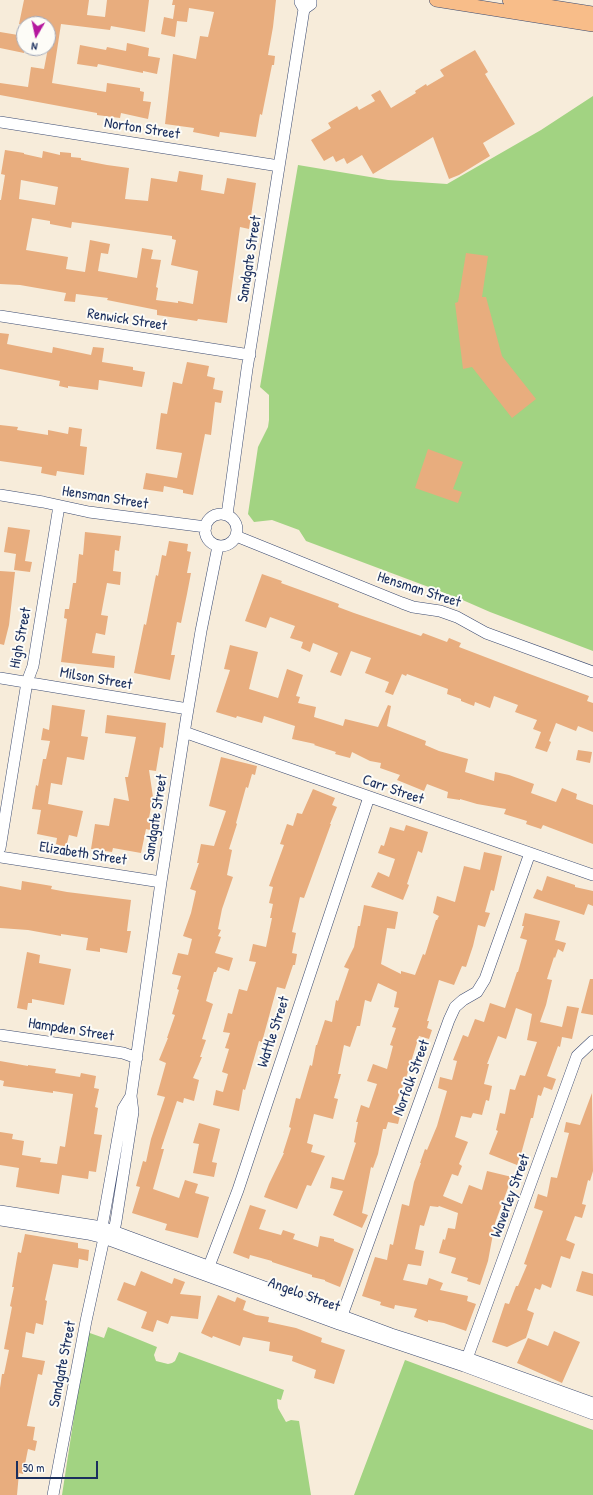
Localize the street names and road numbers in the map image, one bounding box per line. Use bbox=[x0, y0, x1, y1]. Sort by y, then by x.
street label: Norton Street bbox=[103, 114, 181, 144]
street label: Sandgate Street bbox=[234, 214, 266, 304]
street label: Renwick Street bbox=[86, 305, 168, 335]
street label: Hensman Street bbox=[61, 482, 149, 514]
street label: Hensman Street bbox=[375, 568, 463, 612]
street label: High Street bbox=[6, 606, 36, 670]
street label: Milson Street bbox=[58, 664, 134, 694]
street label: Carr Street bbox=[360, 771, 426, 809]
street label: Sandgate Street bbox=[140, 773, 172, 863]
street label: Elizabeth Street bbox=[38, 838, 128, 870]
street label: Wattle Street bbox=[254, 994, 294, 1070]
street label: Hampden Street bbox=[27, 1014, 115, 1046]
street label: Norfolk Street bbox=[390, 1037, 434, 1119]
street label: Waverley Street bbox=[488, 1152, 534, 1240]
street label: Angelo Street bbox=[266, 1274, 342, 1316]
street label: Sandgate Street bbox=[46, 1319, 80, 1409]

